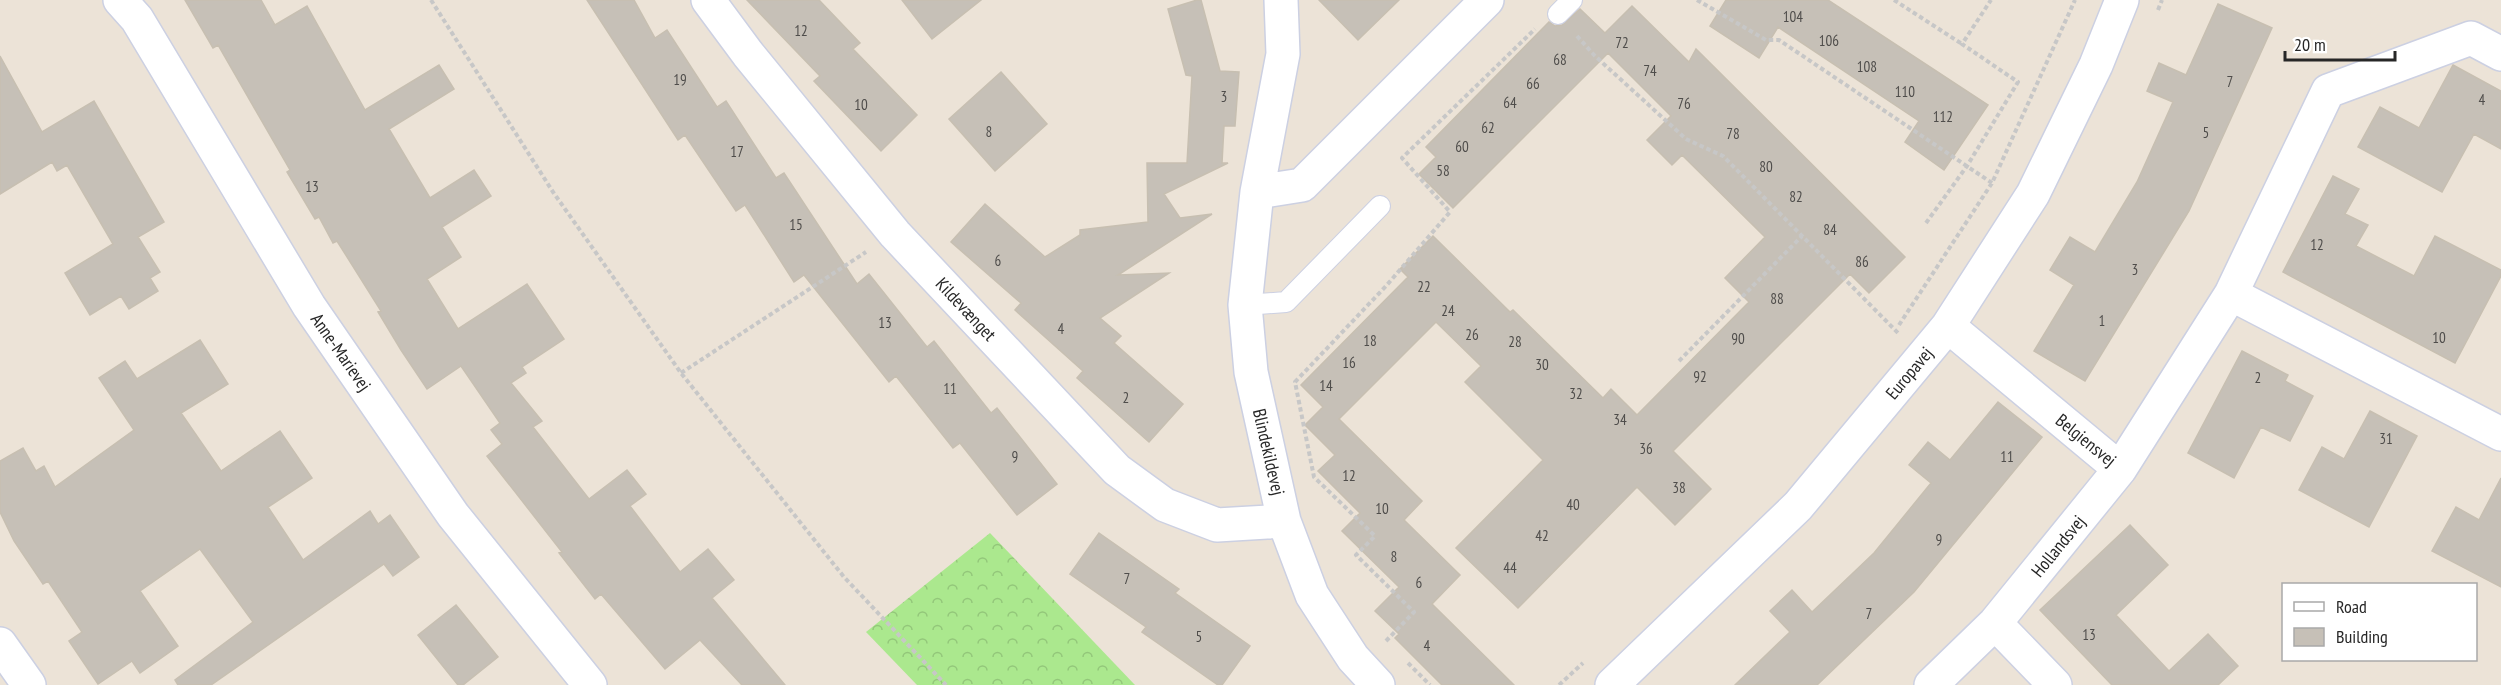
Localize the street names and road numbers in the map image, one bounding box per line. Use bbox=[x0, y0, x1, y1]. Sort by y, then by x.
street label: Kildevænget bbox=[931, 272, 1001, 346]
street label: Anne-Marievej bbox=[306, 309, 376, 395]
street label: Europavej bbox=[1880, 342, 1938, 404]
street label: Blindekildevej bbox=[1248, 407, 1290, 497]
street label: Belgiensvej bbox=[2051, 409, 2121, 471]
street label: Hollandsvej bbox=[2026, 510, 2090, 582]

